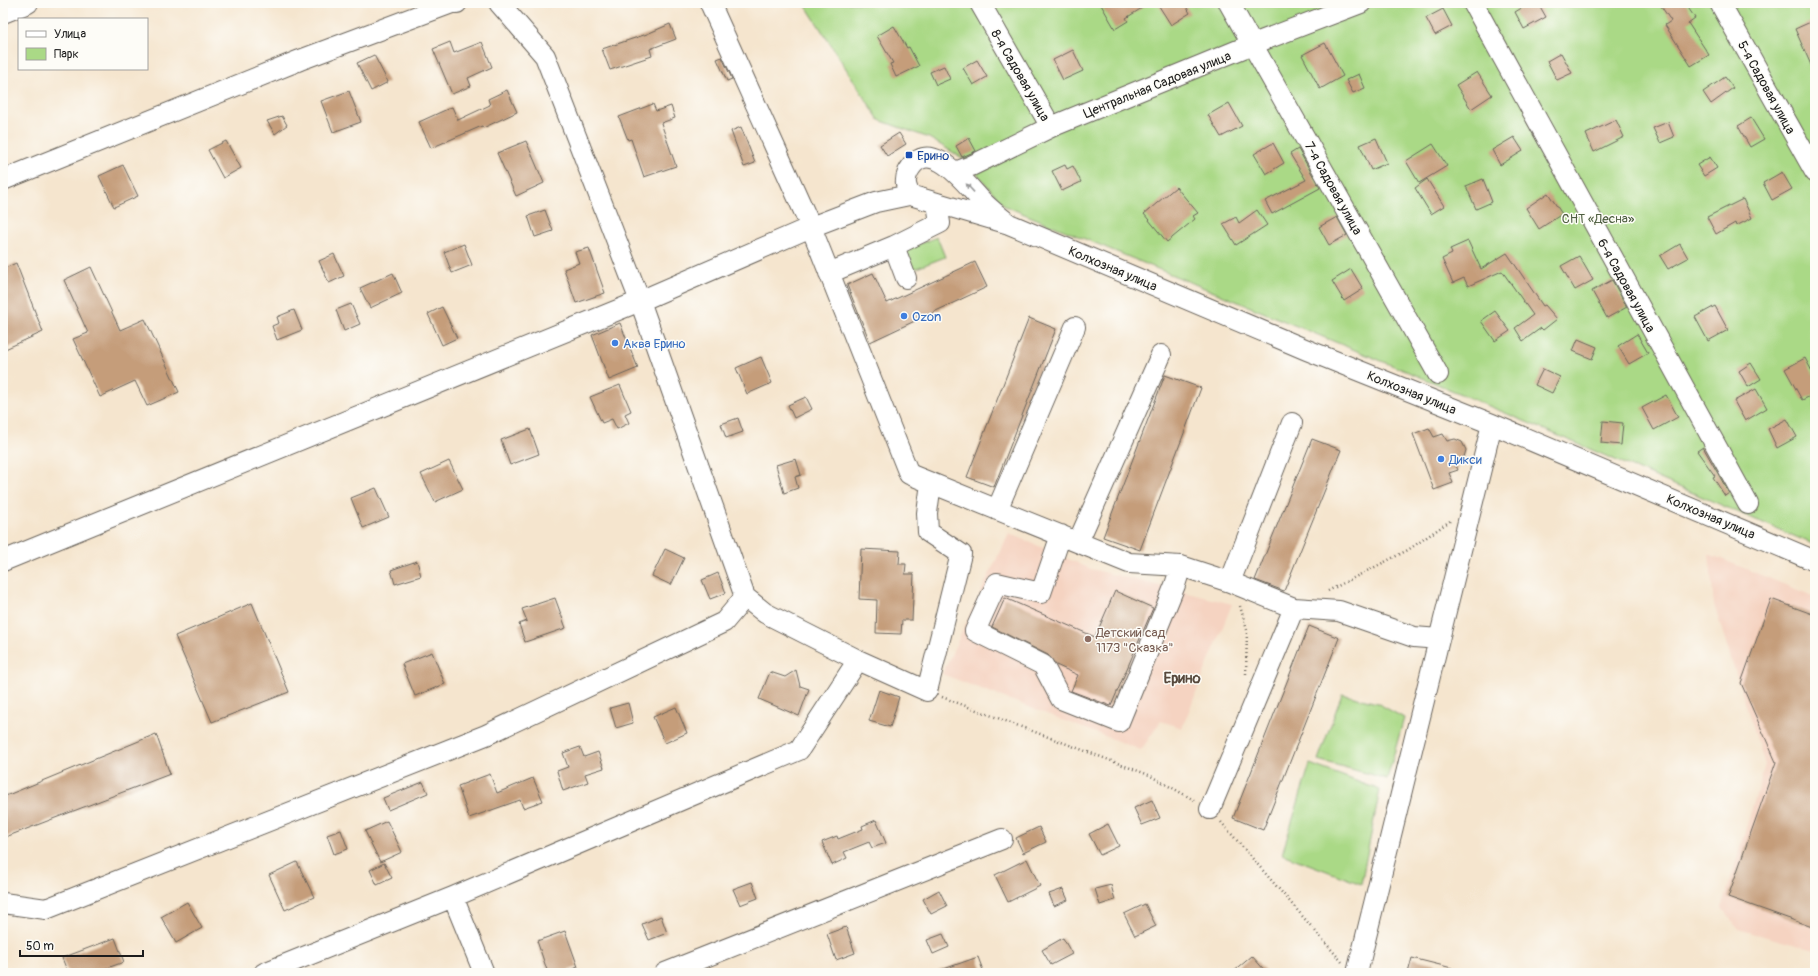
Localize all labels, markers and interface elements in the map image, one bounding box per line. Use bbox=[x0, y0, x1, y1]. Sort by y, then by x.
legend bbox=[18, 18, 148, 70]
text: Улица bbox=[54, 27, 86, 42]
street label: 8-я Садовая улица bbox=[987, 27, 1053, 124]
street label: 5-я Садовая улица bbox=[1734, 38, 1798, 137]
text: Парк bbox=[54, 47, 79, 62]
street label: Центральная Садовая улица bbox=[1081, 48, 1233, 122]
street label: 7-я Садовая улица bbox=[1301, 139, 1365, 238]
place label: Ерино bbox=[917, 148, 949, 164]
marker: Ерино bbox=[904, 150, 914, 160]
one-way arrow bbox=[965, 183, 975, 193]
park label: СНТ «Десна» bbox=[1562, 211, 1635, 227]
street label: 6-я Садовая улица bbox=[1594, 236, 1658, 335]
street label: Колхозная улица bbox=[1066, 243, 1159, 295]
place label: Ozon bbox=[912, 309, 941, 325]
marker: Ozon bbox=[899, 311, 909, 321]
place label: Аква Ерино bbox=[623, 336, 686, 352]
marker: Аква Ерино bbox=[610, 338, 620, 348]
street label: Колхозная улица bbox=[1365, 368, 1459, 418]
place label: Дикси bbox=[1448, 452, 1482, 468]
marker: Дикси bbox=[1436, 454, 1446, 464]
street label: Колхозная улица bbox=[1664, 491, 1757, 543]
place label: Детский сад 1173 "Сказка" bbox=[1095, 625, 1173, 656]
marker: Детский сад 1173 "Сказка" bbox=[1083, 634, 1093, 644]
district label: Ерино bbox=[1163, 669, 1201, 688]
scale bar bbox=[20, 932, 143, 958]
text: 50 m bbox=[26, 939, 54, 954]

